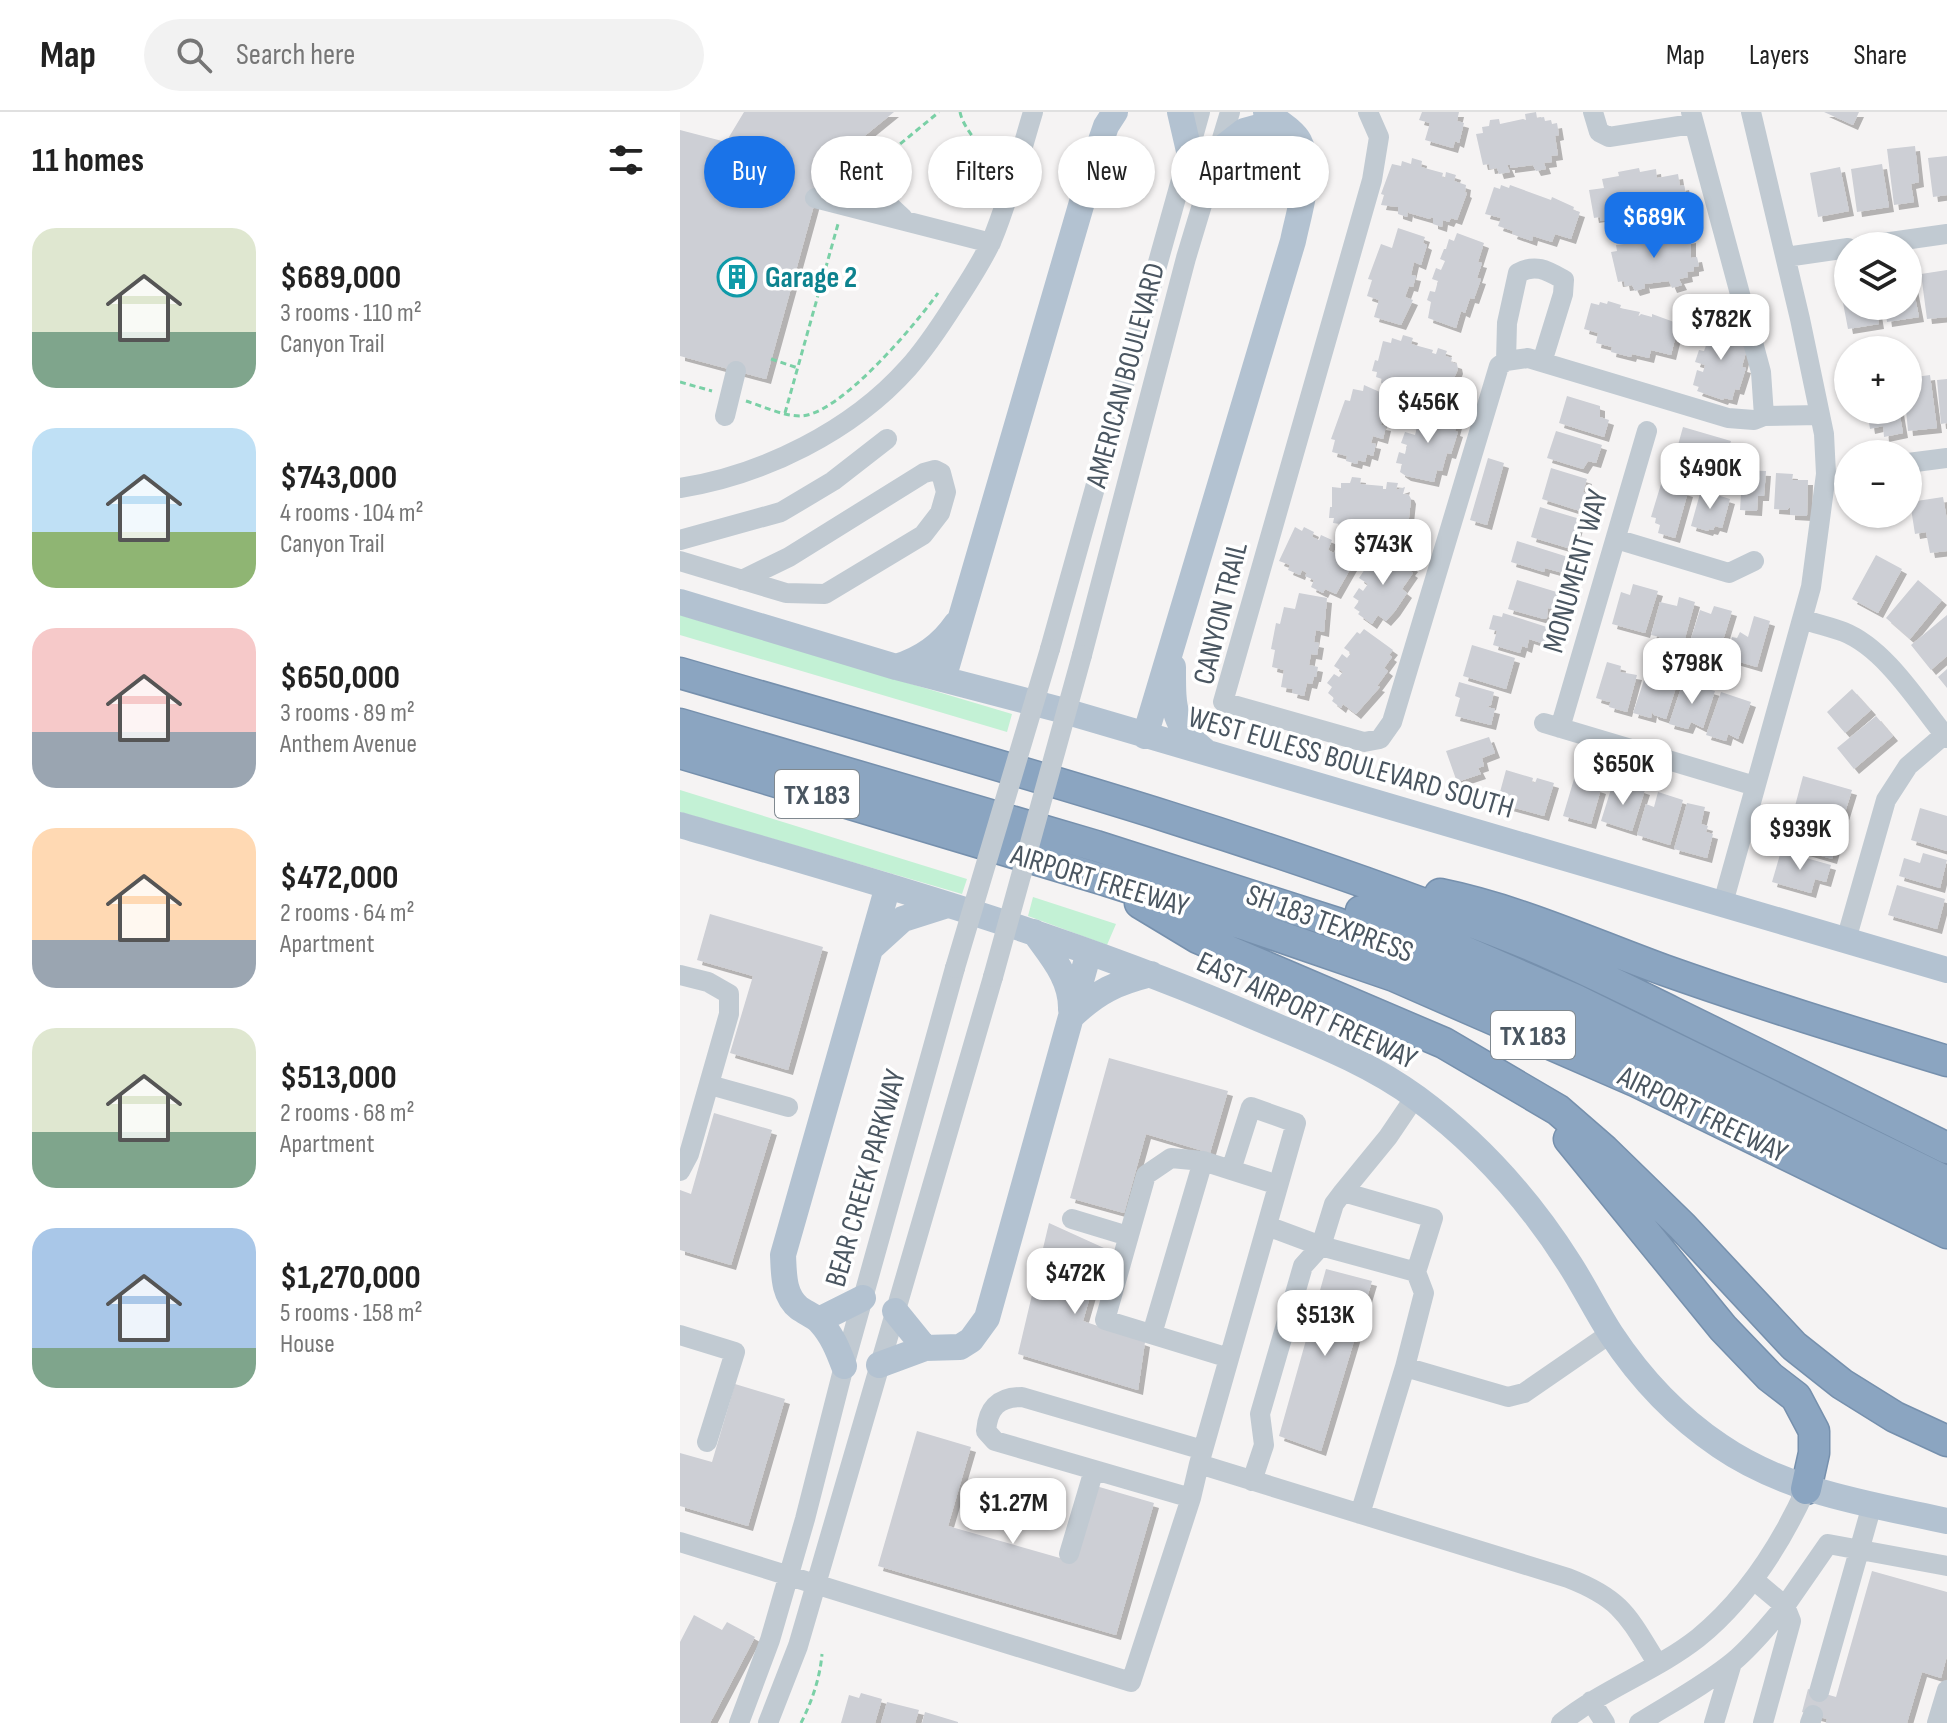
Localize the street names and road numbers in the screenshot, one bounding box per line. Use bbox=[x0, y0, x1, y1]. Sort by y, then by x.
street label: AMERICAN BOULEVARD bbox=[1078, 259, 1173, 492]
street label: MONUMENT WAY bbox=[1535, 485, 1617, 657]
street label: CANYON TRAIL bbox=[1186, 538, 1256, 688]
street label: WEST EULESS BOULEVARD SOUTH bbox=[1184, 699, 1518, 827]
road number: TX 183 bbox=[775, 770, 859, 818]
street label: AIRPORT FREEWAY bbox=[1006, 837, 1193, 925]
street label: SH 183 TEXPRESS bbox=[1241, 877, 1418, 971]
street label: EAST AIRPORT FREEWAY bbox=[1191, 944, 1423, 1078]
road number: TX 183 bbox=[1491, 1011, 1575, 1059]
street label: AIRPORT FREEWAY bbox=[1611, 1058, 1794, 1172]
street label: BEAR CREEK PARKWAY bbox=[818, 1065, 914, 1291]

